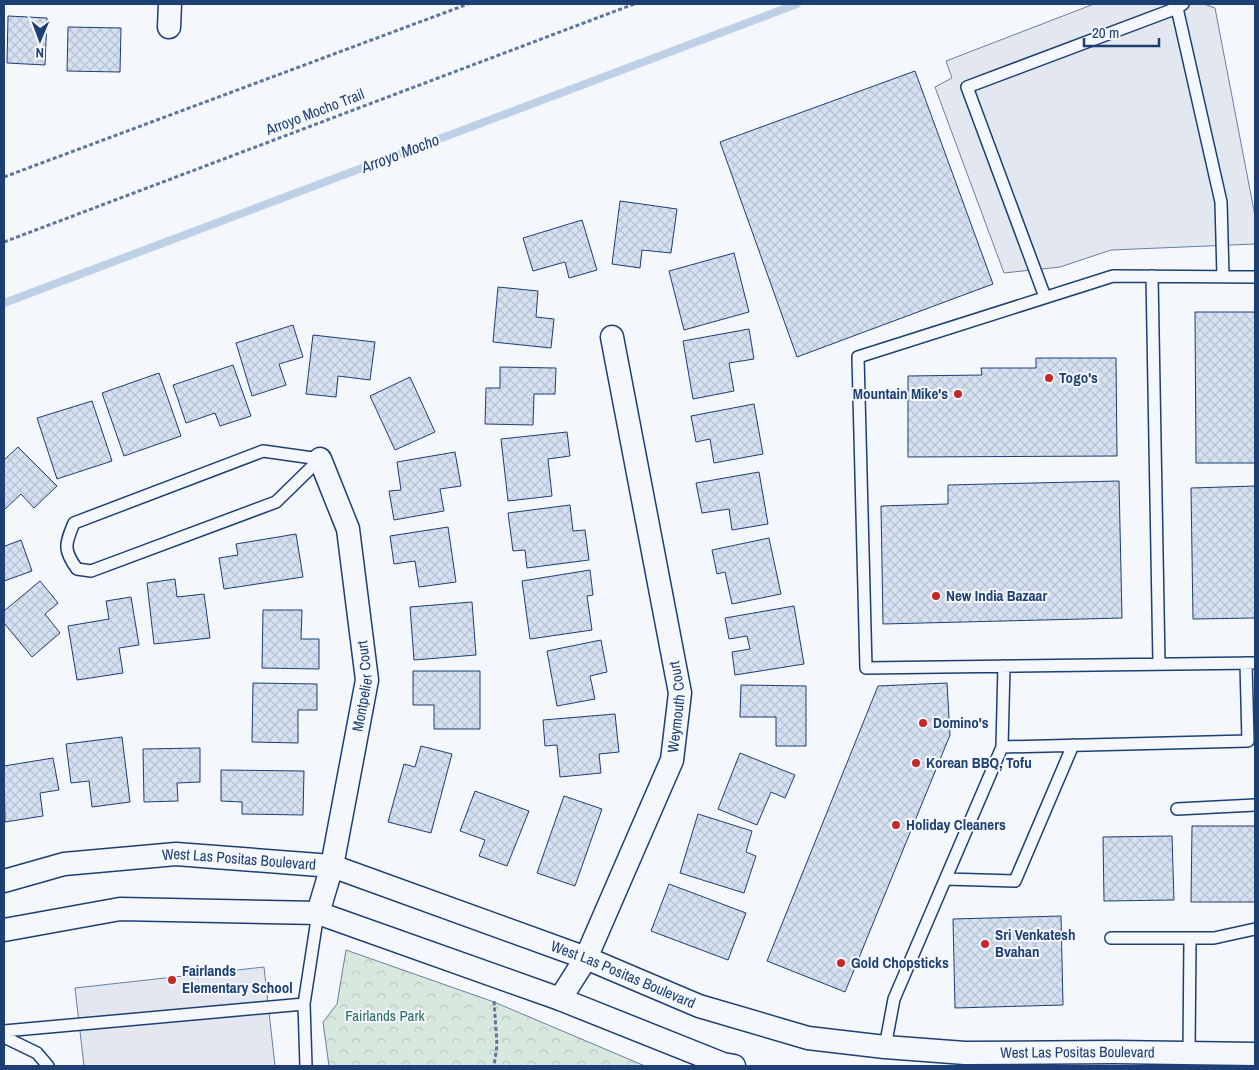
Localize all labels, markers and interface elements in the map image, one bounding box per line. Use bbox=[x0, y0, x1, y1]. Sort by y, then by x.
north arrow bbox=[15, 15, 65, 65]
scale bar bbox=[1084, 15, 1159, 47]
text: 20 m bbox=[1092, 22, 1119, 43]
text: N bbox=[35, 44, 44, 62]
street label: Arroyo Mocho Trail bbox=[262, 83, 367, 140]
water label: Arroyo Mocho bbox=[357, 128, 442, 178]
place label: Togo's bbox=[1059, 367, 1098, 388]
marker: Togo's bbox=[1043, 372, 1055, 384]
place label: Mountain Mike's bbox=[853, 383, 948, 404]
marker: Mountain Mike's bbox=[952, 388, 964, 400]
place label: New India Bazaar bbox=[946, 585, 1047, 606]
marker: New India Bazaar bbox=[930, 590, 942, 602]
street label: Montpelier Court bbox=[347, 639, 377, 733]
street label: Weymouth Court bbox=[662, 659, 690, 754]
place label: Domino's bbox=[933, 712, 989, 733]
marker: Domino's bbox=[917, 717, 929, 729]
place label: Korean BBQ, Tofu bbox=[926, 752, 1032, 773]
marker: Korean BBQ, Tofu bbox=[910, 757, 922, 769]
place label: Holiday Cleaners bbox=[906, 814, 1006, 835]
marker: Holiday Cleaners bbox=[890, 819, 902, 831]
street label: West Las Positas Boulevard bbox=[161, 843, 317, 875]
place label: Sri Venkatesh Bvahan bbox=[995, 924, 1075, 962]
street label: West Las Positas Boulevard bbox=[548, 935, 699, 1013]
marker: Sri Venkatesh Bvahan bbox=[979, 938, 991, 950]
place label: Gold Chopsticks bbox=[851, 952, 949, 973]
marker: Gold Chopsticks bbox=[835, 957, 847, 969]
place label: Fairlands Elementary School bbox=[182, 960, 293, 998]
marker: Fairlands Elementary School bbox=[166, 974, 178, 986]
park label: Fairlands Park bbox=[345, 1005, 426, 1026]
street label: West Las Positas Boulevard bbox=[1000, 1041, 1155, 1063]

